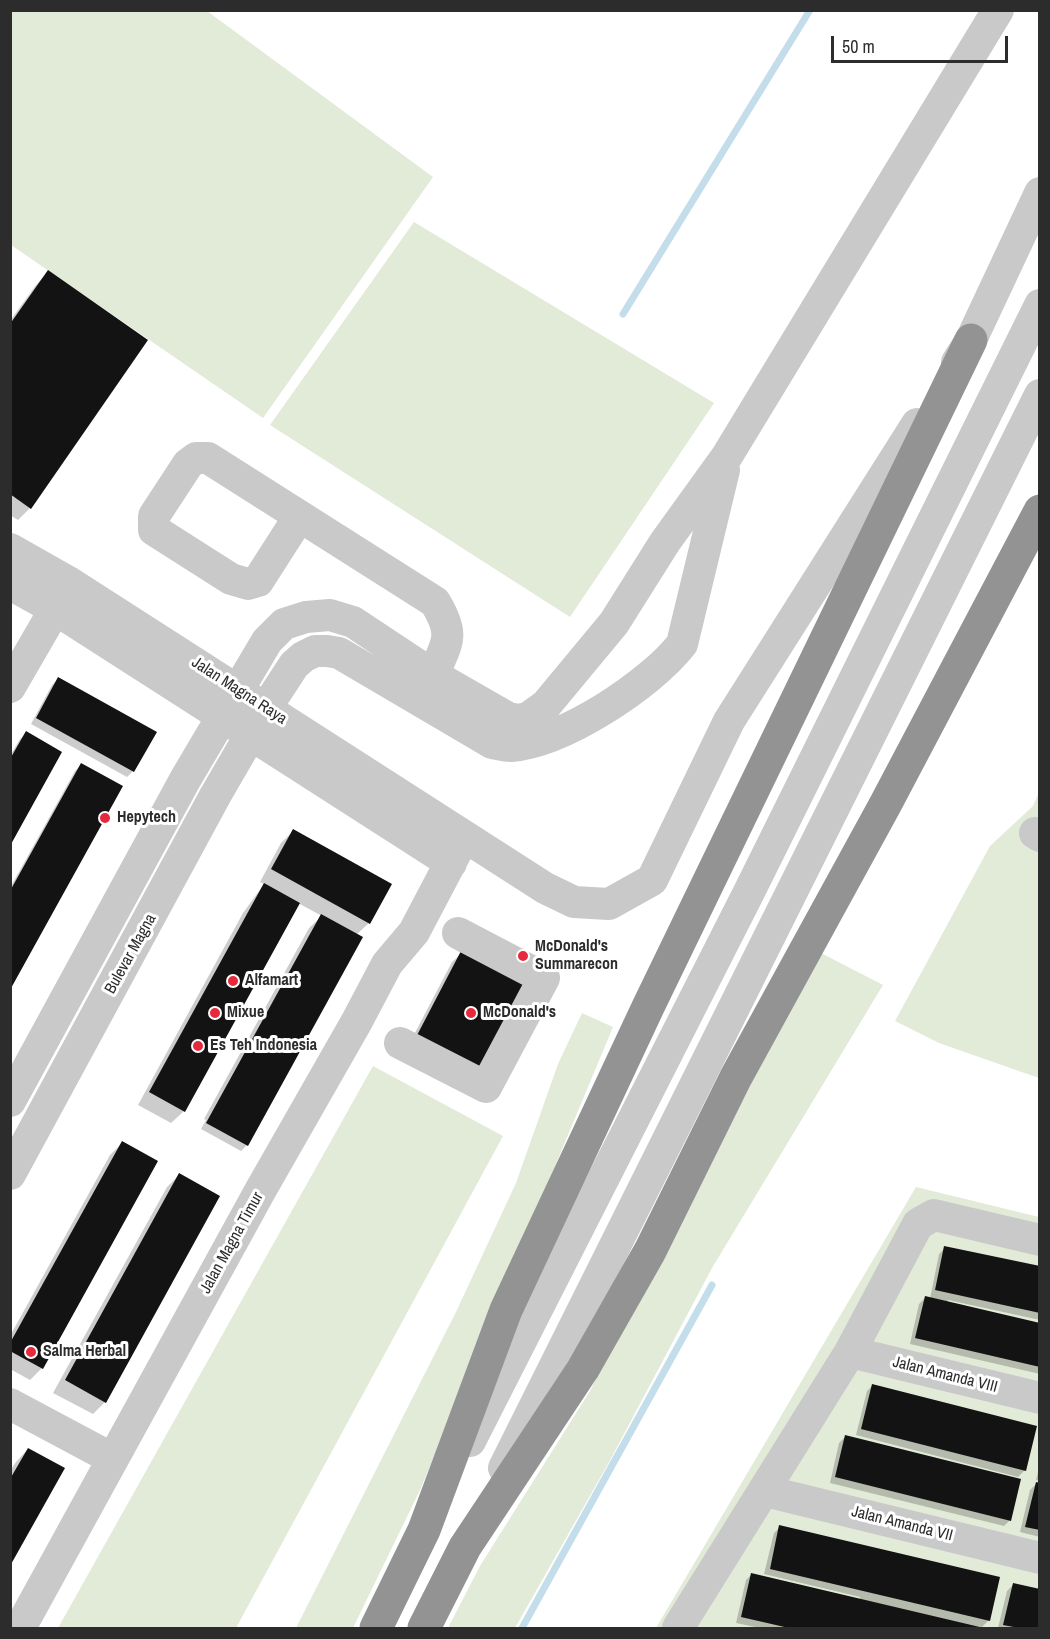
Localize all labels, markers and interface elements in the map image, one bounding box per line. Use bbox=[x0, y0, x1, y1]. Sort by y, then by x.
scale bar bbox=[834, 24, 1011, 62]
text: 50 m bbox=[842, 34, 875, 59]
street label: Jalan Magna Raya bbox=[188, 653, 290, 729]
place label: Hepytech bbox=[117, 808, 176, 828]
marker: Hepytech bbox=[98, 811, 112, 825]
street label: Bulevar Magna bbox=[101, 911, 161, 997]
place label: McDonald's Summarecon bbox=[535, 937, 618, 975]
marker: McDonald's Summarecon bbox=[516, 949, 530, 963]
place label: Alfamart bbox=[245, 971, 298, 991]
marker: Alfamart bbox=[226, 974, 240, 988]
place label: Mixue bbox=[227, 1003, 264, 1023]
place label: McDonald's bbox=[483, 1003, 556, 1023]
marker: Mixue bbox=[208, 1006, 222, 1020]
marker: McDonald's bbox=[464, 1006, 478, 1020]
place label: Es Teh Indonesia bbox=[210, 1036, 317, 1056]
marker: Es Teh Indonesia bbox=[191, 1039, 205, 1053]
street label: Jalan Magna Timur bbox=[196, 1189, 268, 1297]
place label: Salma Herbal bbox=[43, 1342, 126, 1362]
marker: Salma Herbal bbox=[24, 1345, 38, 1359]
street label: Jalan Amanda VIII bbox=[891, 1353, 999, 1397]
street label: Jalan Amanda VII bbox=[849, 1502, 955, 1546]

